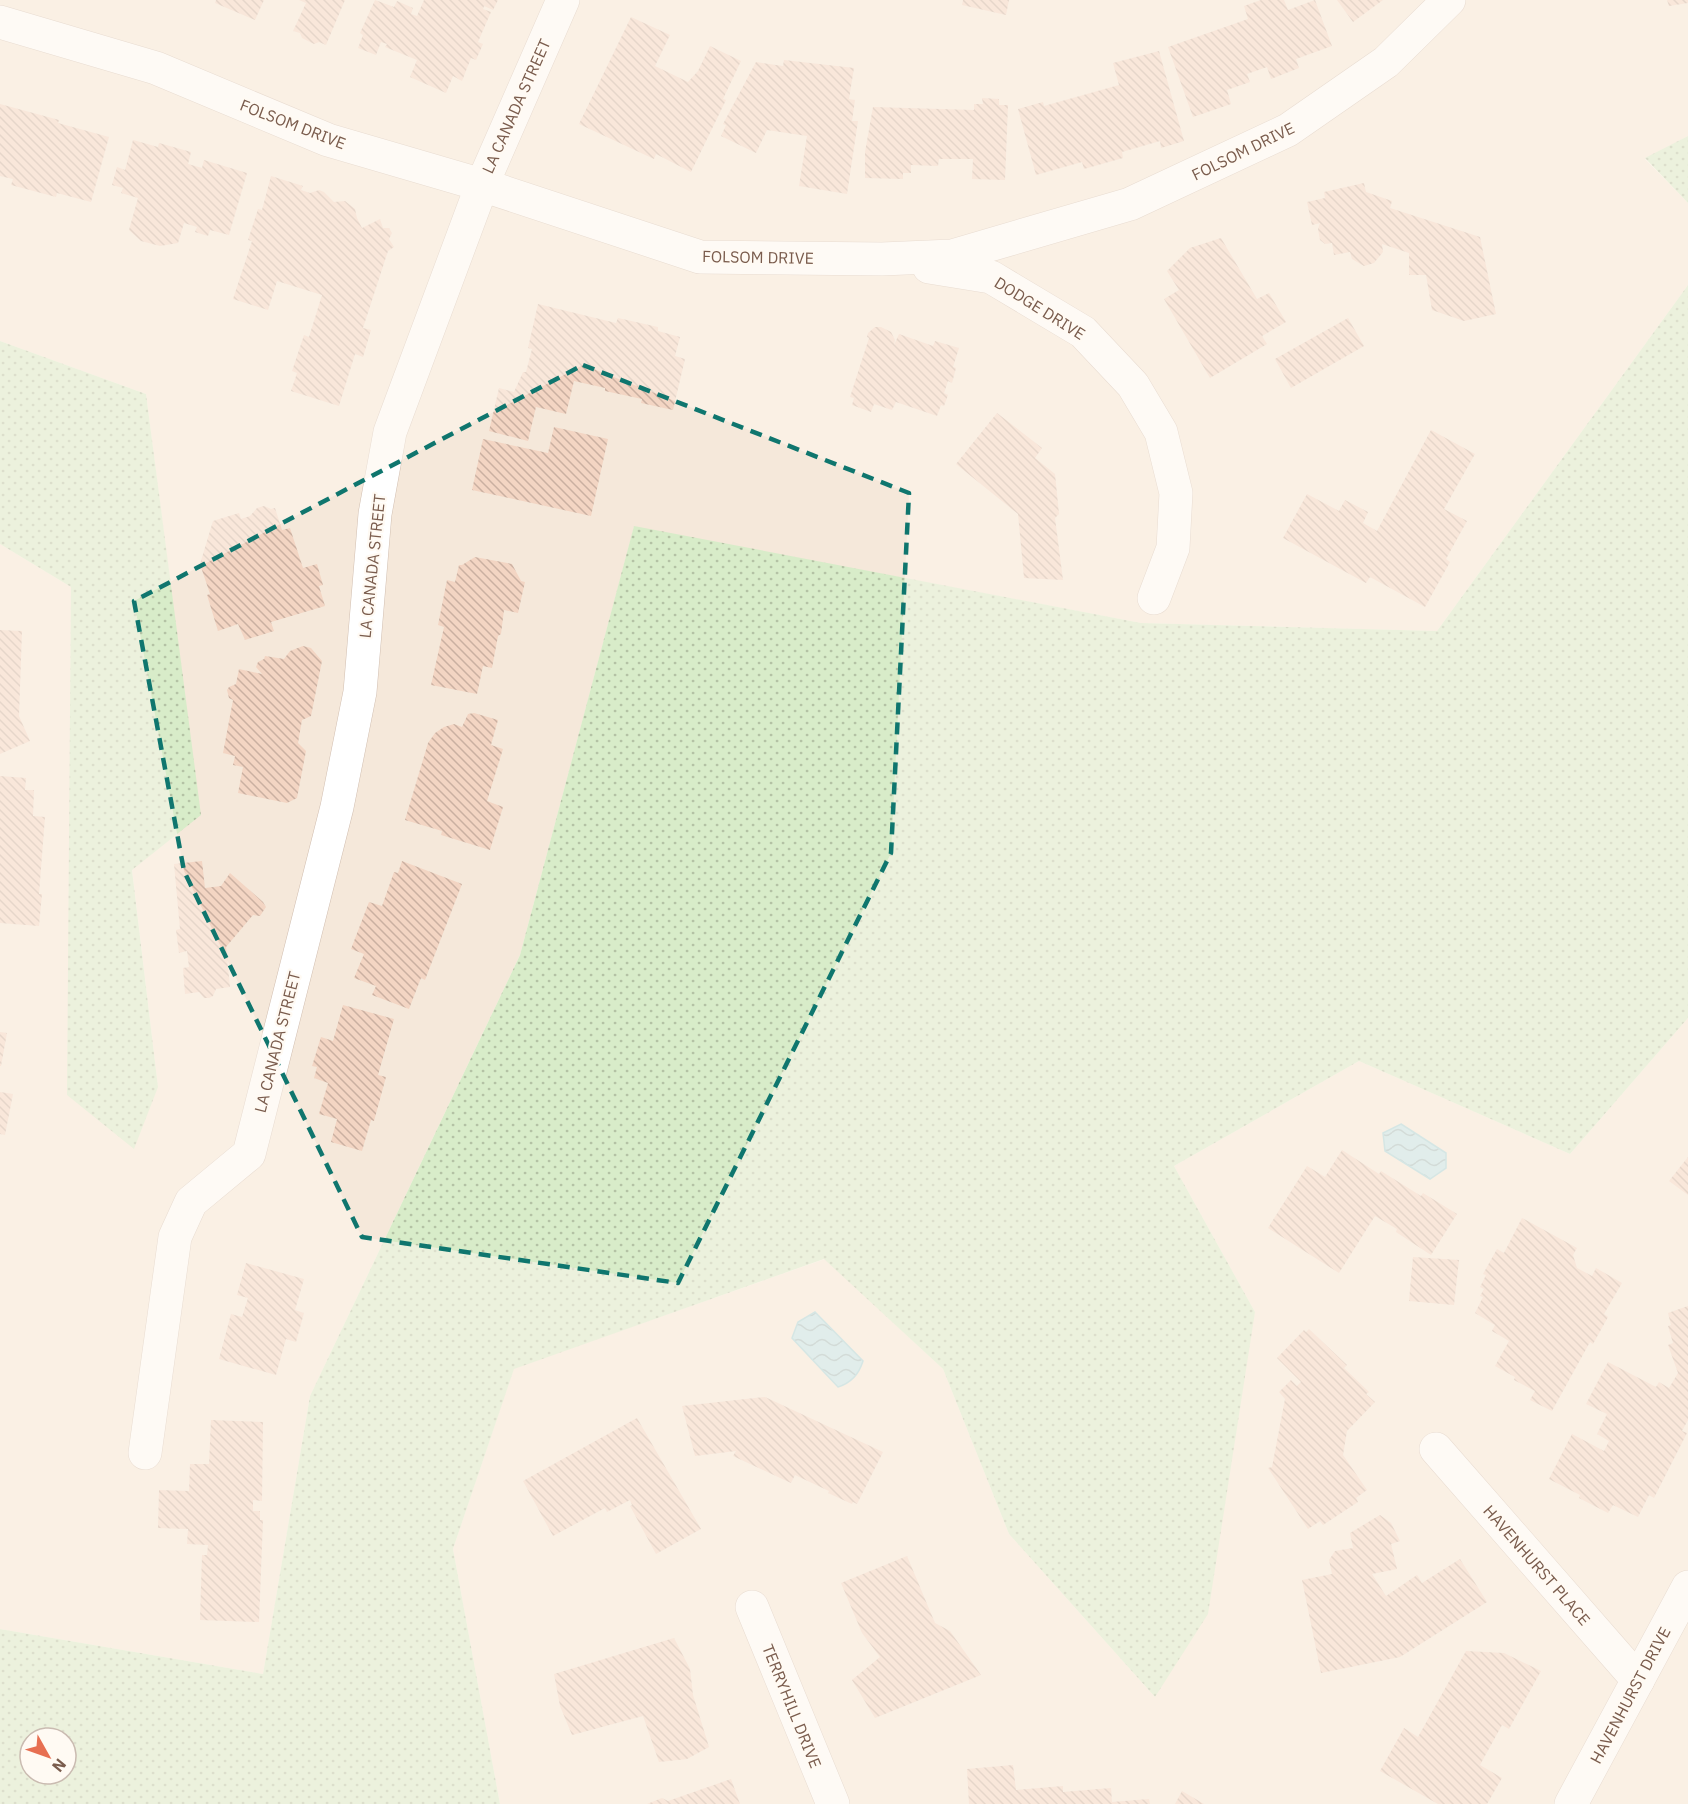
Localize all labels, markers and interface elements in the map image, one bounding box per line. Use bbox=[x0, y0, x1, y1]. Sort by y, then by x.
street label: LA CANADA STREET bbox=[477, 36, 555, 176]
street label: FOLSOM DRIVE bbox=[237, 95, 349, 153]
street label: FOLSOM DRIVE bbox=[1188, 117, 1298, 185]
street label: FOLSOM DRIVE bbox=[702, 246, 814, 268]
street label: DODGE DRIVE bbox=[991, 272, 1089, 344]
street label: LA CANADA STREET bbox=[354, 493, 390, 639]
street label: LA CANADA STREET bbox=[250, 969, 304, 1115]
street label: HAVENHURST PLACE bbox=[1479, 1501, 1595, 1629]
street label: HAVENHURST DRIVE bbox=[1585, 1623, 1675, 1767]
street label: TERRYHILL DRIVE bbox=[758, 1641, 826, 1771]
north arrow bbox=[18, 1726, 78, 1786]
text: N bbox=[48, 1755, 71, 1777]

